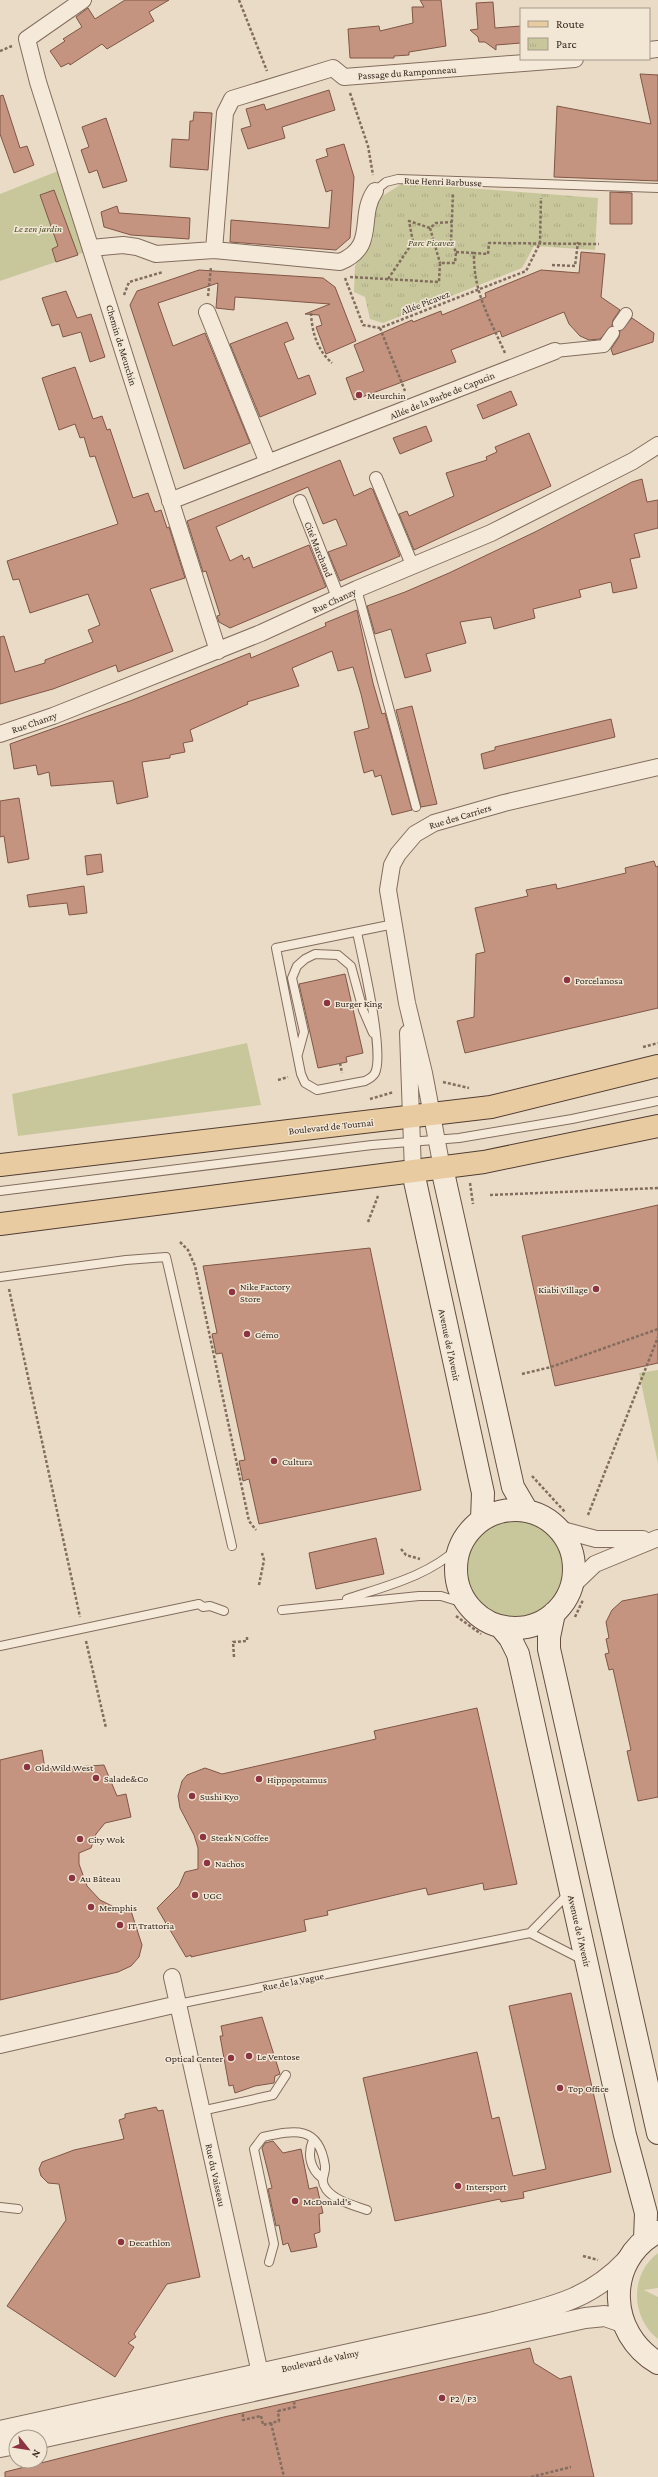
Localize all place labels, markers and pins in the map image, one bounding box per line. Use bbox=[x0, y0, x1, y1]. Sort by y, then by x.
marker: Meurchin bbox=[354, 390, 364, 400]
place label: Meurchin bbox=[367, 390, 406, 401]
marker: Porcelanosa bbox=[562, 975, 572, 985]
place label: Porcelanosa bbox=[575, 975, 623, 986]
marker: Burger King bbox=[322, 998, 332, 1008]
place label: Burger King bbox=[335, 998, 382, 1009]
place label: Nike Factory Store bbox=[240, 1281, 290, 1304]
place label: Kiabi Village bbox=[538, 1284, 589, 1295]
marker: Kiabi Village bbox=[591, 1284, 601, 1294]
marker: Nike Factory Store bbox=[227, 1287, 237, 1297]
marker: Gémo bbox=[242, 1329, 252, 1339]
place label: Gémo bbox=[255, 1329, 279, 1340]
marker: Cultura bbox=[269, 1456, 279, 1466]
place label: Cultura bbox=[282, 1456, 313, 1467]
marker: Old Wild West bbox=[22, 1762, 32, 1772]
place label: Old Wild West bbox=[35, 1762, 94, 1773]
marker: Salade&Co bbox=[91, 1773, 101, 1783]
place label: Salade&Co bbox=[104, 1773, 148, 1784]
marker: Hippopotamus bbox=[254, 1774, 264, 1784]
place label: Hippopotamus bbox=[267, 1774, 327, 1785]
marker: Sushi Kyo bbox=[187, 1791, 197, 1801]
place label: Sushi Kyo bbox=[200, 1791, 239, 1802]
marker: Steak N Coffee bbox=[198, 1832, 208, 1842]
place label: Steak N Coffee bbox=[211, 1832, 269, 1843]
marker: City Wok bbox=[75, 1834, 85, 1844]
place label: City Wok bbox=[88, 1834, 125, 1845]
marker: Nachos bbox=[202, 1858, 212, 1868]
place label: Nachos bbox=[215, 1858, 245, 1869]
marker: Au Bâteau bbox=[67, 1873, 77, 1883]
place label: Au Bâteau bbox=[80, 1873, 121, 1884]
marker: UGC bbox=[190, 1890, 200, 1900]
place label: UGC bbox=[203, 1890, 222, 1901]
marker: Memphis bbox=[86, 1902, 96, 1912]
place label: Memphis bbox=[99, 1902, 137, 1913]
marker: IT Trattoria bbox=[115, 1920, 125, 1930]
place label: IT Trattoria bbox=[128, 1920, 174, 1931]
marker: Le Ventose bbox=[244, 2051, 254, 2061]
place label: Le Ventose bbox=[257, 2051, 300, 2062]
place label: Optical Center bbox=[165, 2053, 223, 2064]
marker: Optical Center bbox=[226, 2053, 236, 2063]
marker: Top Office bbox=[555, 2083, 565, 2093]
place label: Top Office bbox=[568, 2083, 609, 2094]
marker: Intersport bbox=[453, 2181, 463, 2191]
place label: Intersport bbox=[466, 2181, 507, 2192]
marker: McDonald's bbox=[290, 2196, 300, 2206]
place label: McDonald's bbox=[303, 2196, 351, 2207]
marker: Decathlon bbox=[116, 2237, 126, 2247]
place label: Decathlon bbox=[129, 2237, 171, 2248]
marker: P2 / P3 bbox=[437, 2393, 447, 2403]
place label: P2 / P3 bbox=[450, 2393, 477, 2404]

